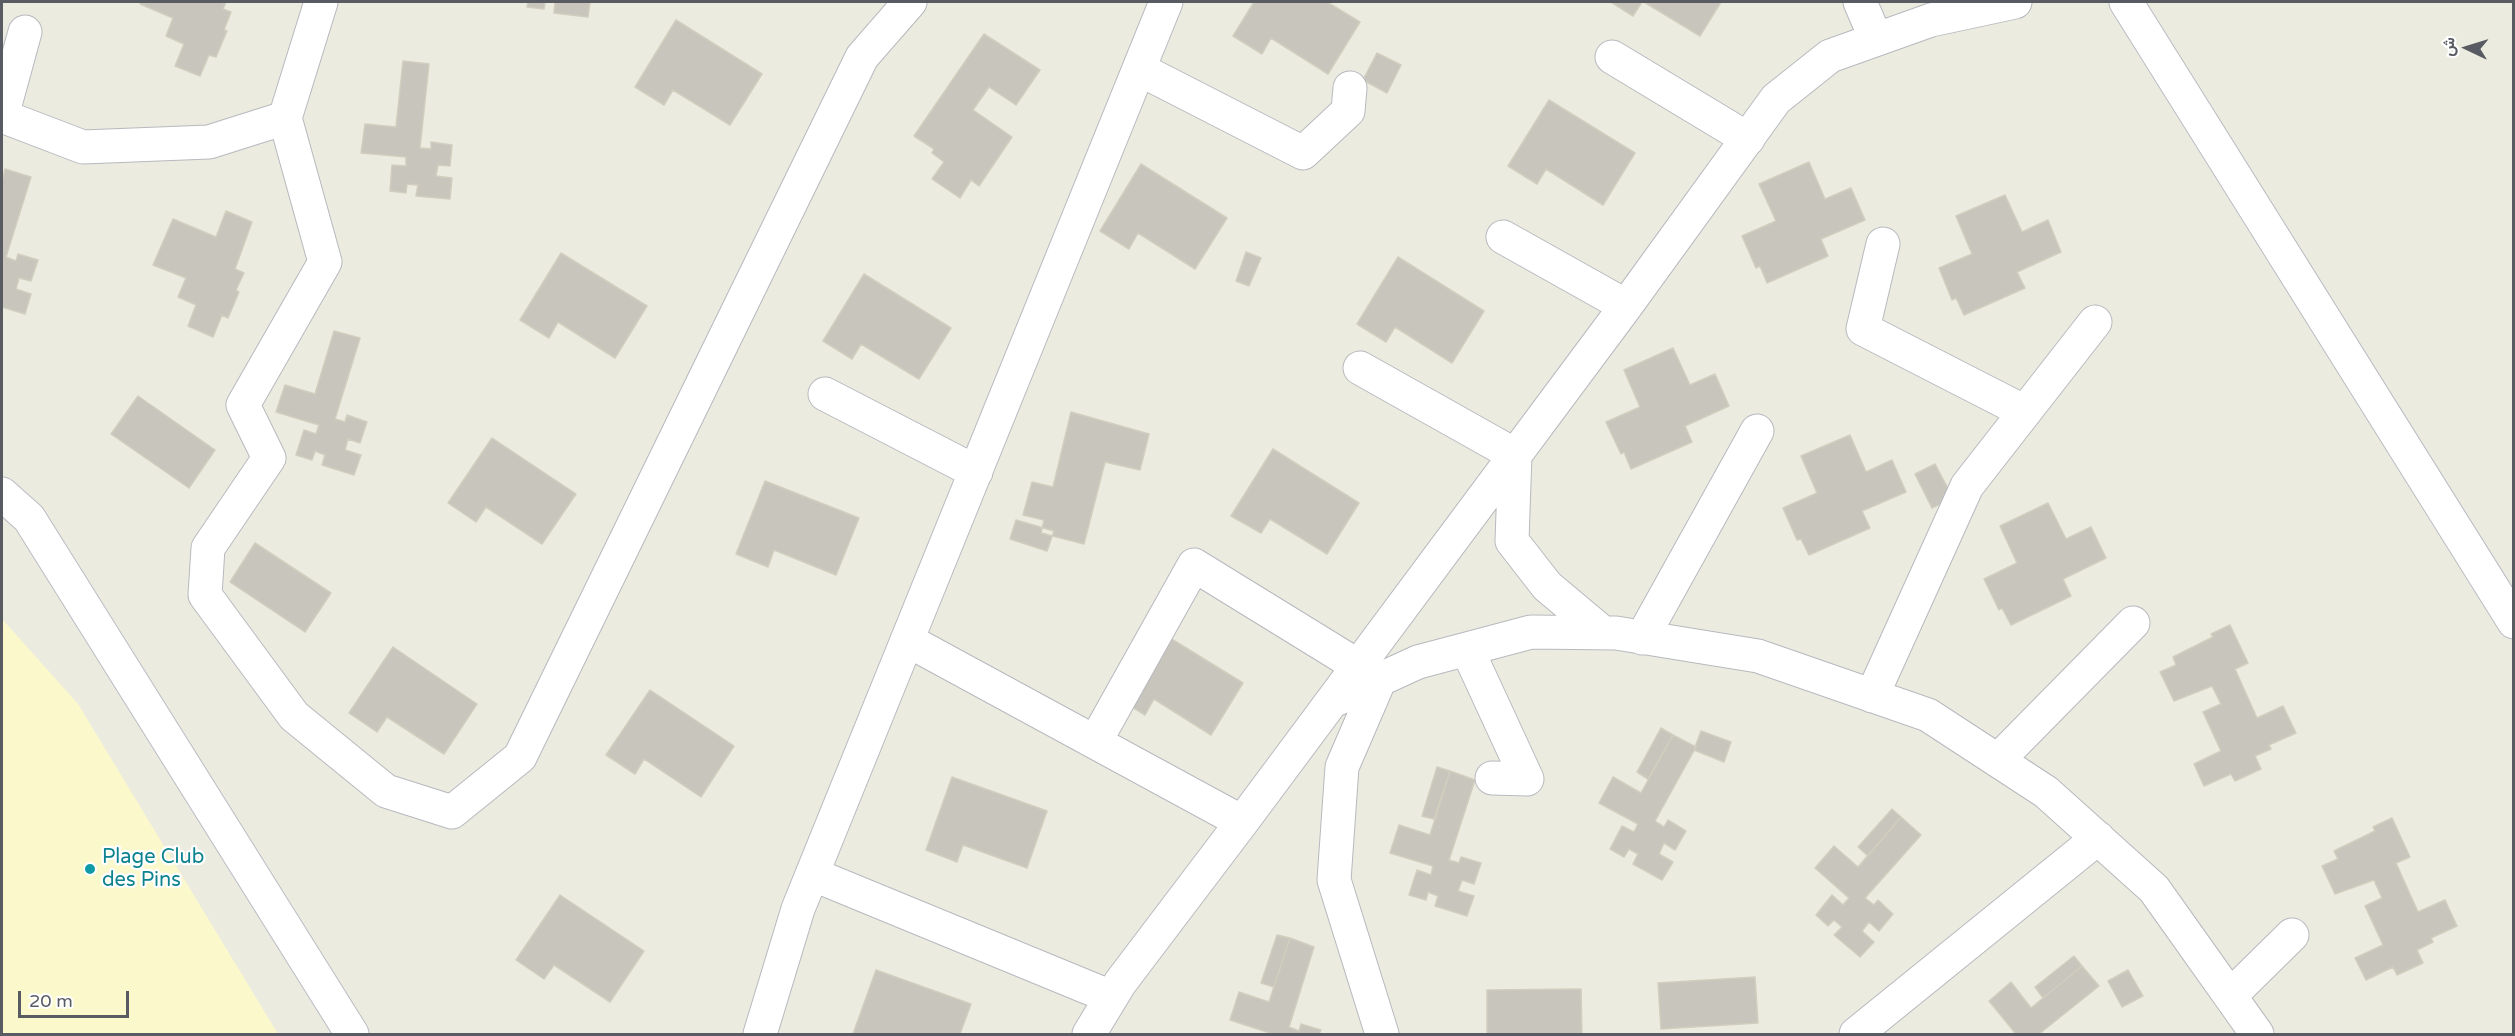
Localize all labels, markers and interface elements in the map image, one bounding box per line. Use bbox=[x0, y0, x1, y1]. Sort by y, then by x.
north arrow bbox=[2437, 18, 2497, 78]
text: ش bbox=[2438, 36, 2460, 57]
place label: Plage Club des Pins bbox=[102, 846, 204, 893]
marker: Plage Club des Pins bbox=[83, 862, 97, 876]
scale bar bbox=[21, 979, 132, 1017]
text: 20 m bbox=[29, 990, 73, 1012]

